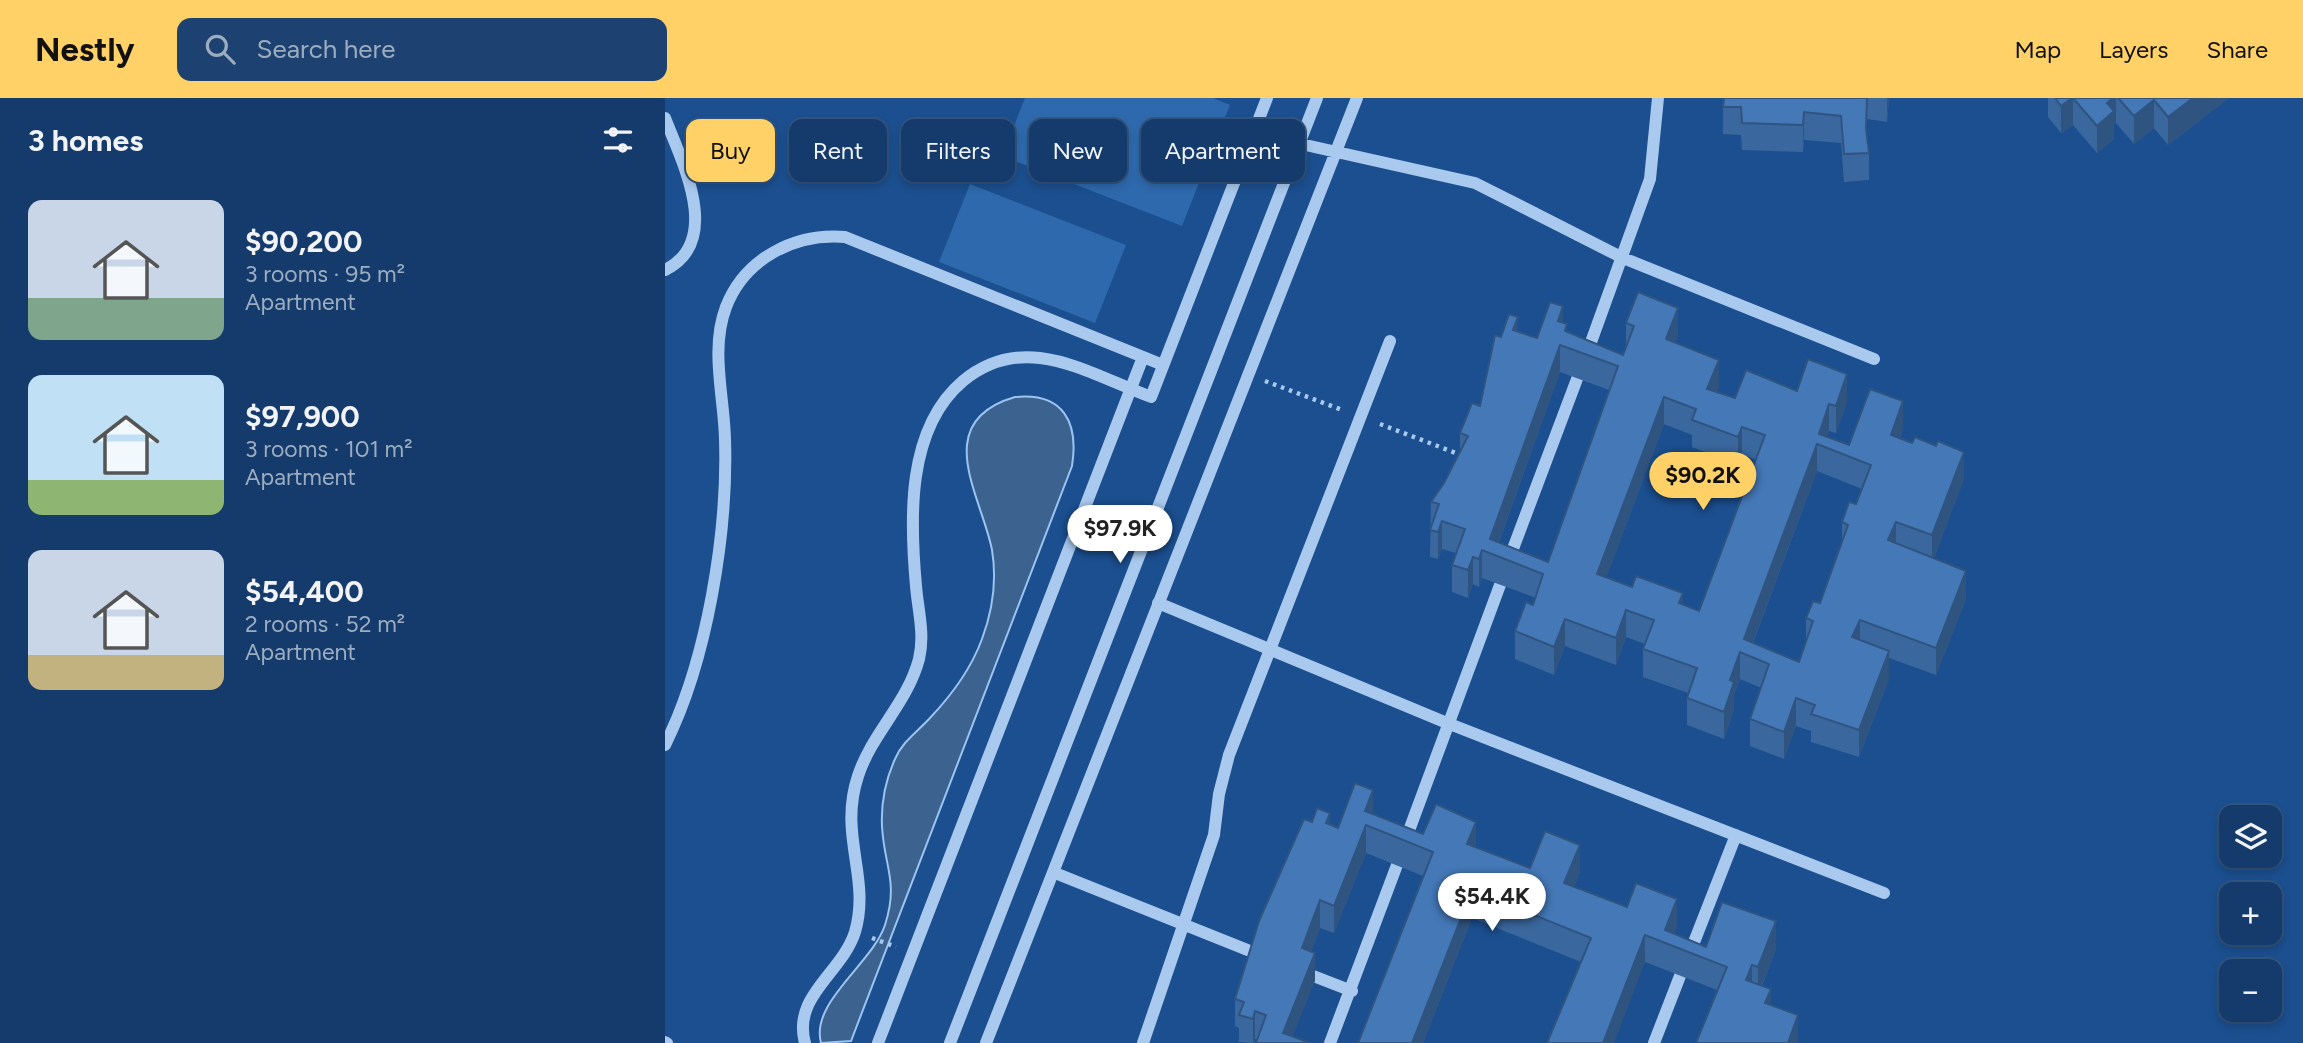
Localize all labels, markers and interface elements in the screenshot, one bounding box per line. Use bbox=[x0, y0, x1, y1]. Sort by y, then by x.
search box bbox=[177, 18, 667, 81]
text: Nestly bbox=[35, 30, 135, 69]
icon: search bbox=[201, 30, 239, 68]
text: Search here bbox=[257, 33, 395, 65]
text: Map bbox=[2014, 35, 2061, 64]
text: Layers bbox=[2099, 35, 2168, 64]
text: Share bbox=[2206, 35, 2268, 64]
chip: Buy bbox=[686, 119, 775, 182]
chip: Rent bbox=[789, 119, 887, 182]
chip: Filters bbox=[901, 119, 1015, 182]
chip: New bbox=[1029, 119, 1127, 182]
chip: Apartment bbox=[1141, 119, 1305, 182]
icon: filters bbox=[599, 121, 637, 159]
text: 3 homes bbox=[28, 122, 143, 159]
text: $90,200 bbox=[245, 223, 362, 260]
icon: home bbox=[84, 228, 168, 312]
text: 3 rooms · 95 m² bbox=[245, 260, 405, 288]
text: Apartment bbox=[245, 288, 356, 316]
text: $97,900 bbox=[245, 398, 360, 435]
icon: home bbox=[84, 403, 168, 487]
text: 3 rooms · 101 m² bbox=[245, 435, 412, 463]
pin: $90.2K bbox=[1646, 452, 1760, 512]
text: $90.2K bbox=[1665, 461, 1741, 489]
text: Apartment bbox=[245, 463, 356, 491]
pin: $97.9K bbox=[1063, 505, 1177, 565]
text: $97.9K bbox=[1083, 514, 1157, 542]
text: $54,400 bbox=[245, 573, 364, 610]
icon: home bbox=[84, 578, 168, 662]
text: 2 rooms · 52 m² bbox=[245, 610, 405, 638]
text: Apartment bbox=[245, 638, 356, 666]
map controls bbox=[2219, 805, 2282, 1022]
button: layers bbox=[2219, 805, 2282, 868]
pin: $54.4K bbox=[1435, 874, 1549, 933]
text: $54.4K bbox=[1454, 882, 1530, 910]
button: + bbox=[2219, 882, 2282, 945]
button: − bbox=[2219, 959, 2282, 1022]

